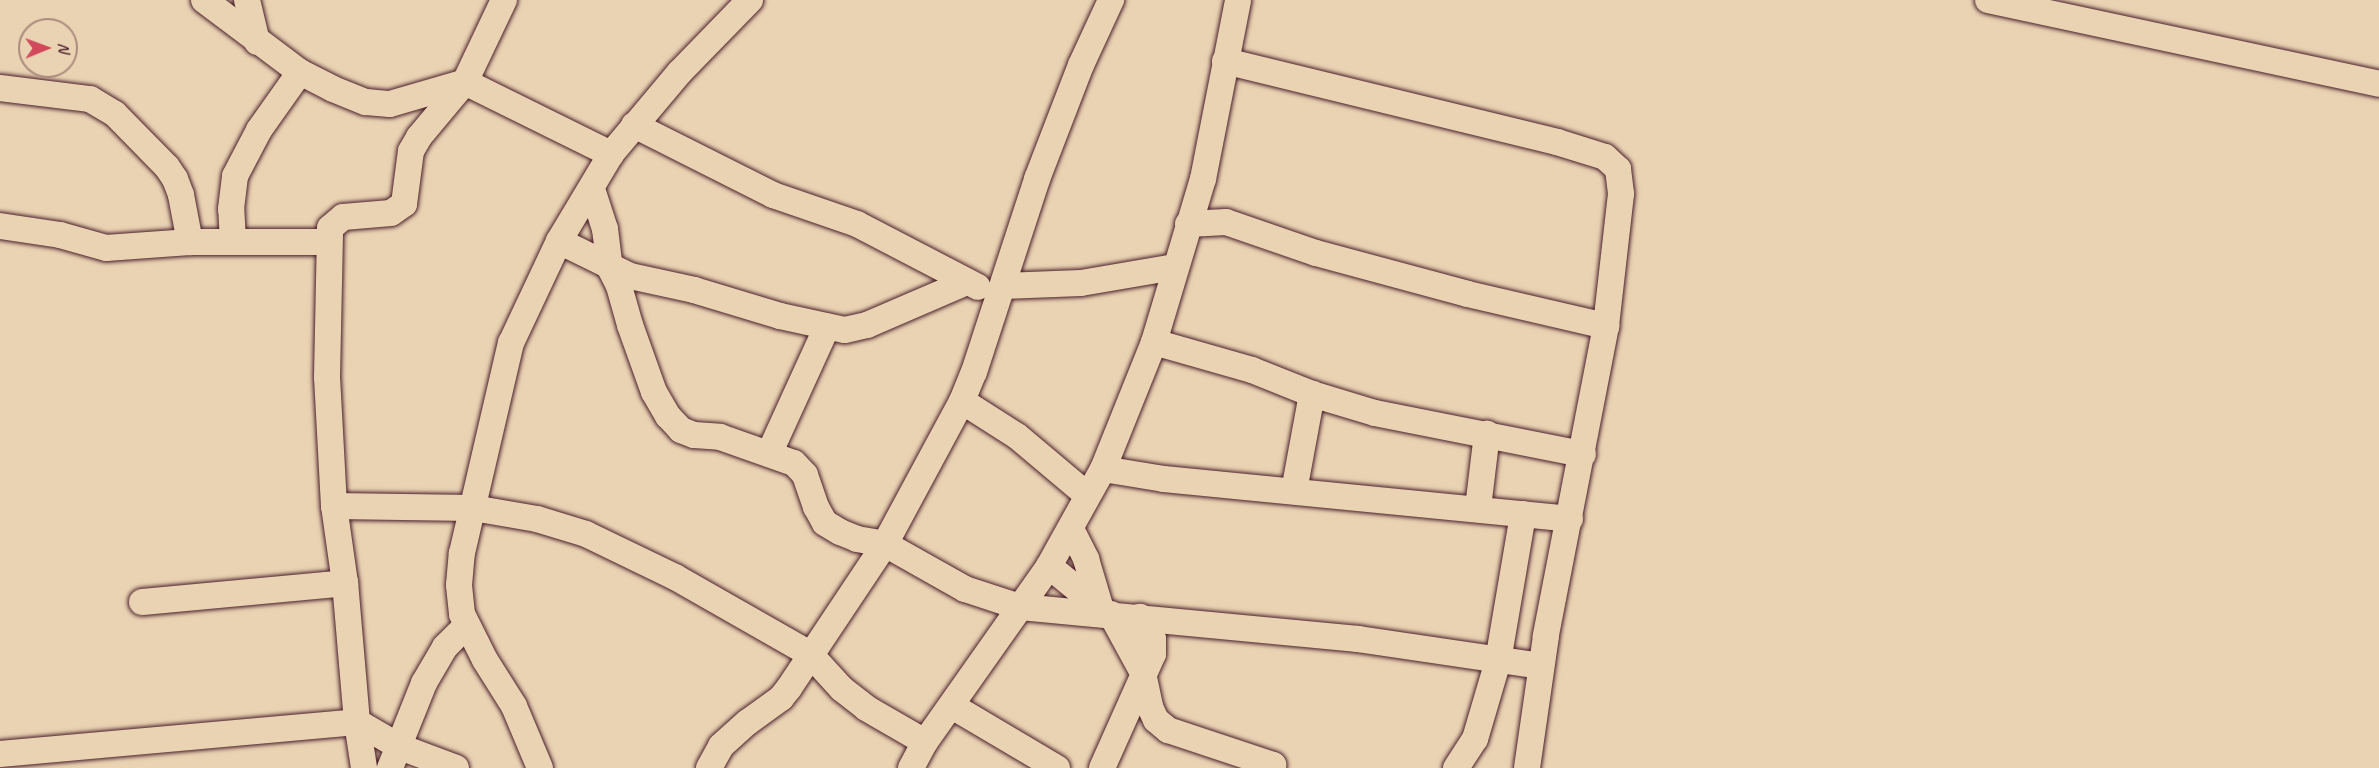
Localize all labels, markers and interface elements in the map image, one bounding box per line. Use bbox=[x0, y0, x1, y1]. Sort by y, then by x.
north arrow bbox=[18, 18, 78, 78]
text: N bbox=[54, 43, 74, 53]

